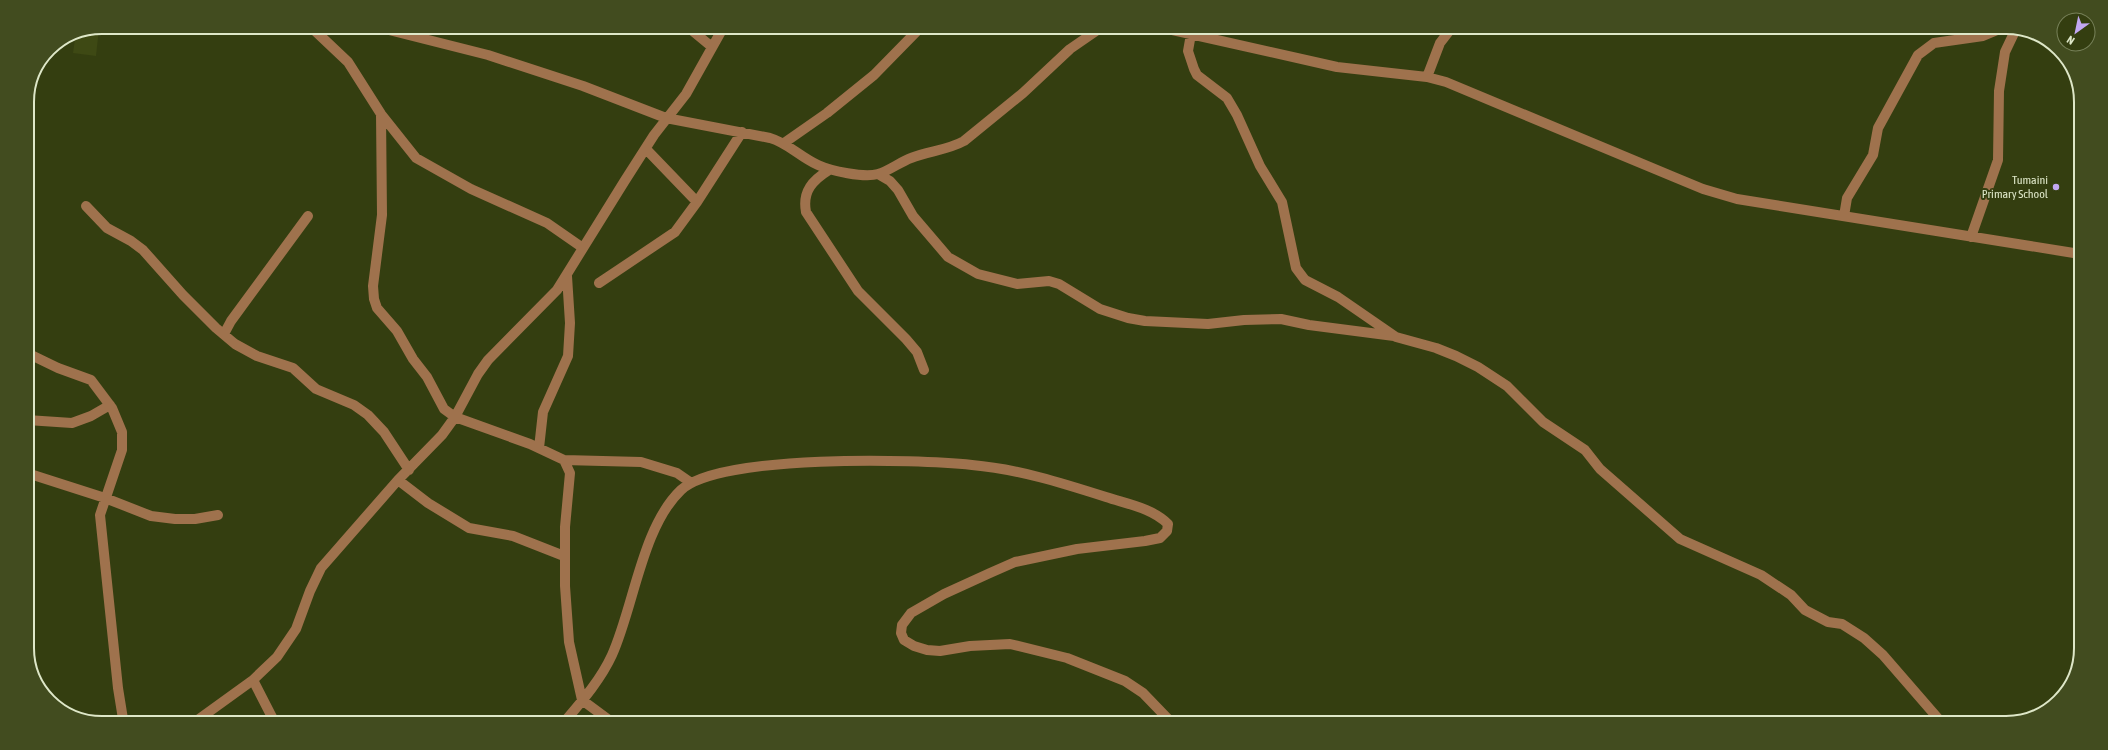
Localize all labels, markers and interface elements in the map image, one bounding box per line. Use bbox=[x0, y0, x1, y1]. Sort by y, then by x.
north arrow bbox=[2056, 12, 2096, 52]
text: N bbox=[2065, 34, 2077, 47]
place label: Tumaini Primary School bbox=[1982, 173, 2049, 201]
marker: Tumaini Primary School bbox=[2051, 182, 2061, 192]

